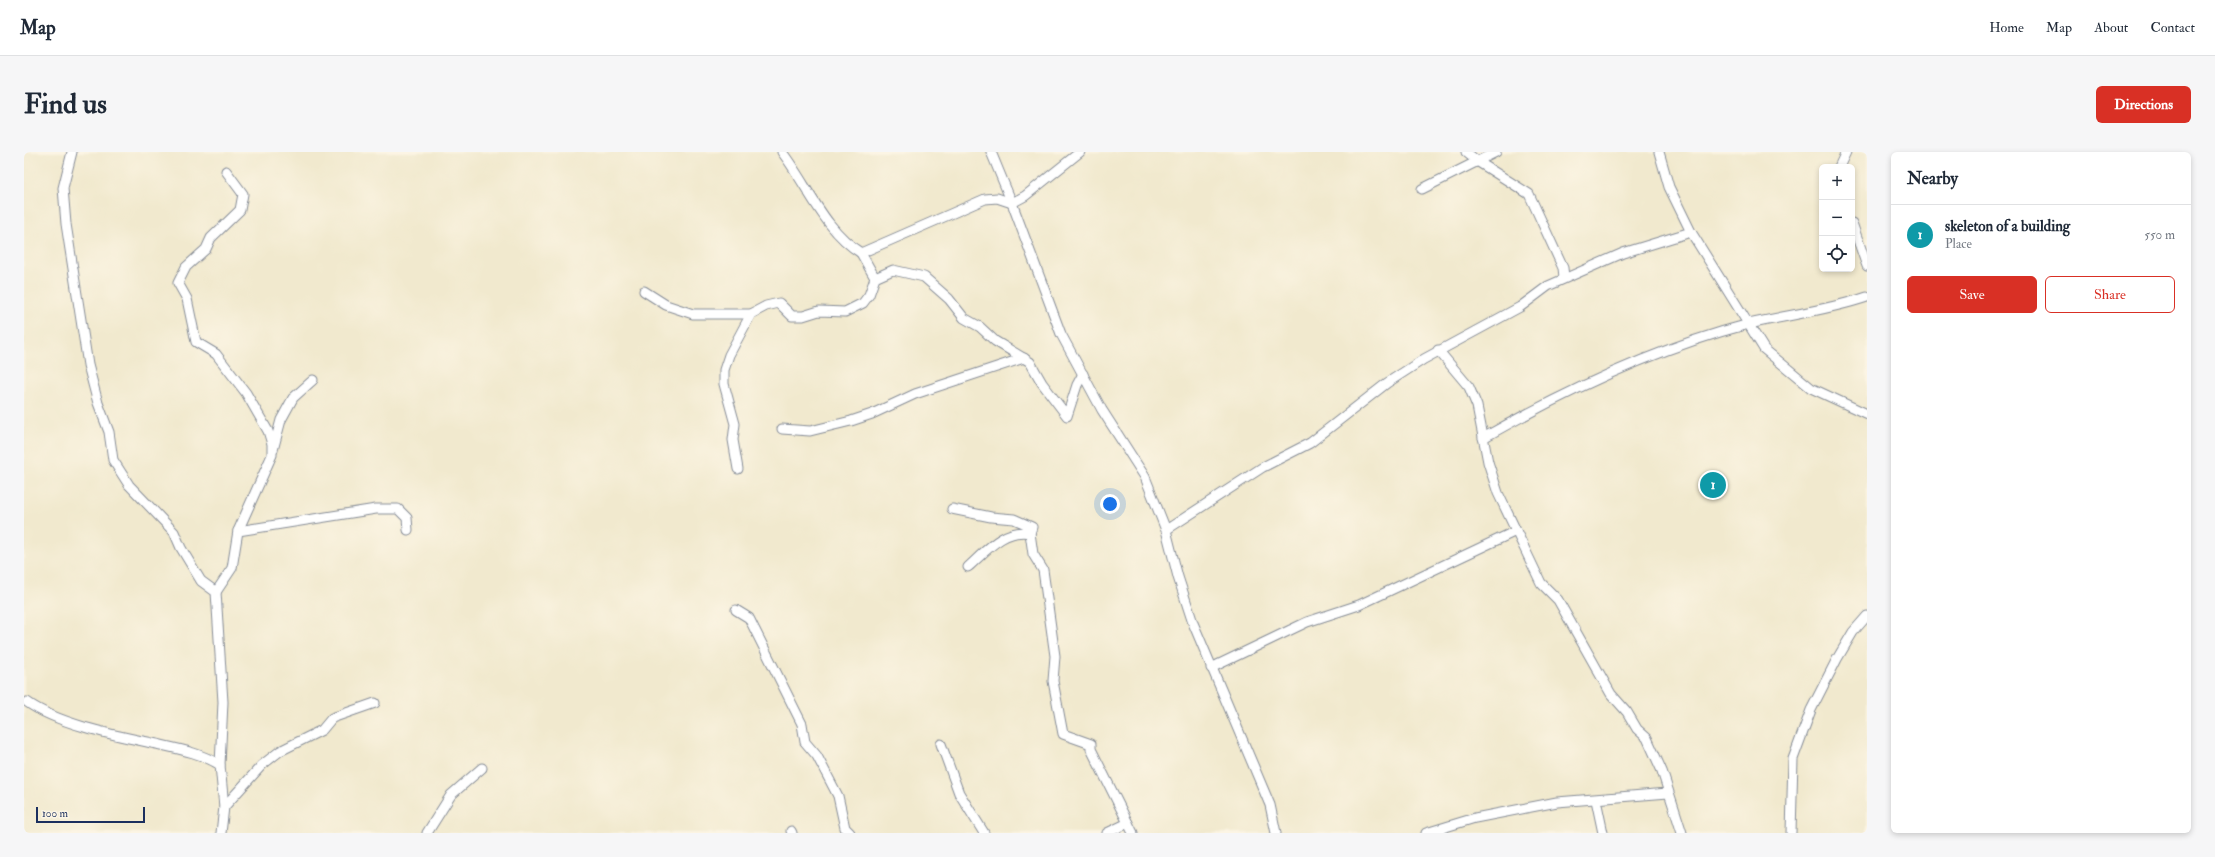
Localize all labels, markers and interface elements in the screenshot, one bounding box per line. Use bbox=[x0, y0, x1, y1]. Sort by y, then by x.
text: Map bbox=[20, 16, 56, 40]
text: Home bbox=[1989, 19, 2024, 36]
text: Map bbox=[2046, 19, 2072, 36]
text: About bbox=[2094, 19, 2128, 36]
text: Contact bbox=[2150, 19, 2195, 36]
button: Directions bbox=[2096, 86, 2191, 123]
text: Find us bbox=[24, 87, 107, 122]
map controls bbox=[1819, 164, 1855, 272]
button: + bbox=[1819, 164, 1855, 200]
text: Nearby bbox=[1907, 168, 1958, 189]
button: − bbox=[1819, 200, 1855, 236]
text: skeleton of a building bbox=[1945, 217, 2070, 236]
text: 1 bbox=[1918, 227, 1922, 243]
text: 550 m bbox=[2144, 227, 2175, 243]
button: locate bbox=[1819, 236, 1855, 272]
text: Place bbox=[1945, 236, 1972, 252]
button: Save bbox=[1907, 276, 2037, 313]
button: Share bbox=[2045, 276, 2175, 313]
pin: 1 bbox=[1700, 470, 1726, 500]
your location bbox=[1100, 494, 1120, 514]
scale bar bbox=[36, 805, 145, 824]
text: 100 m bbox=[42, 807, 68, 820]

